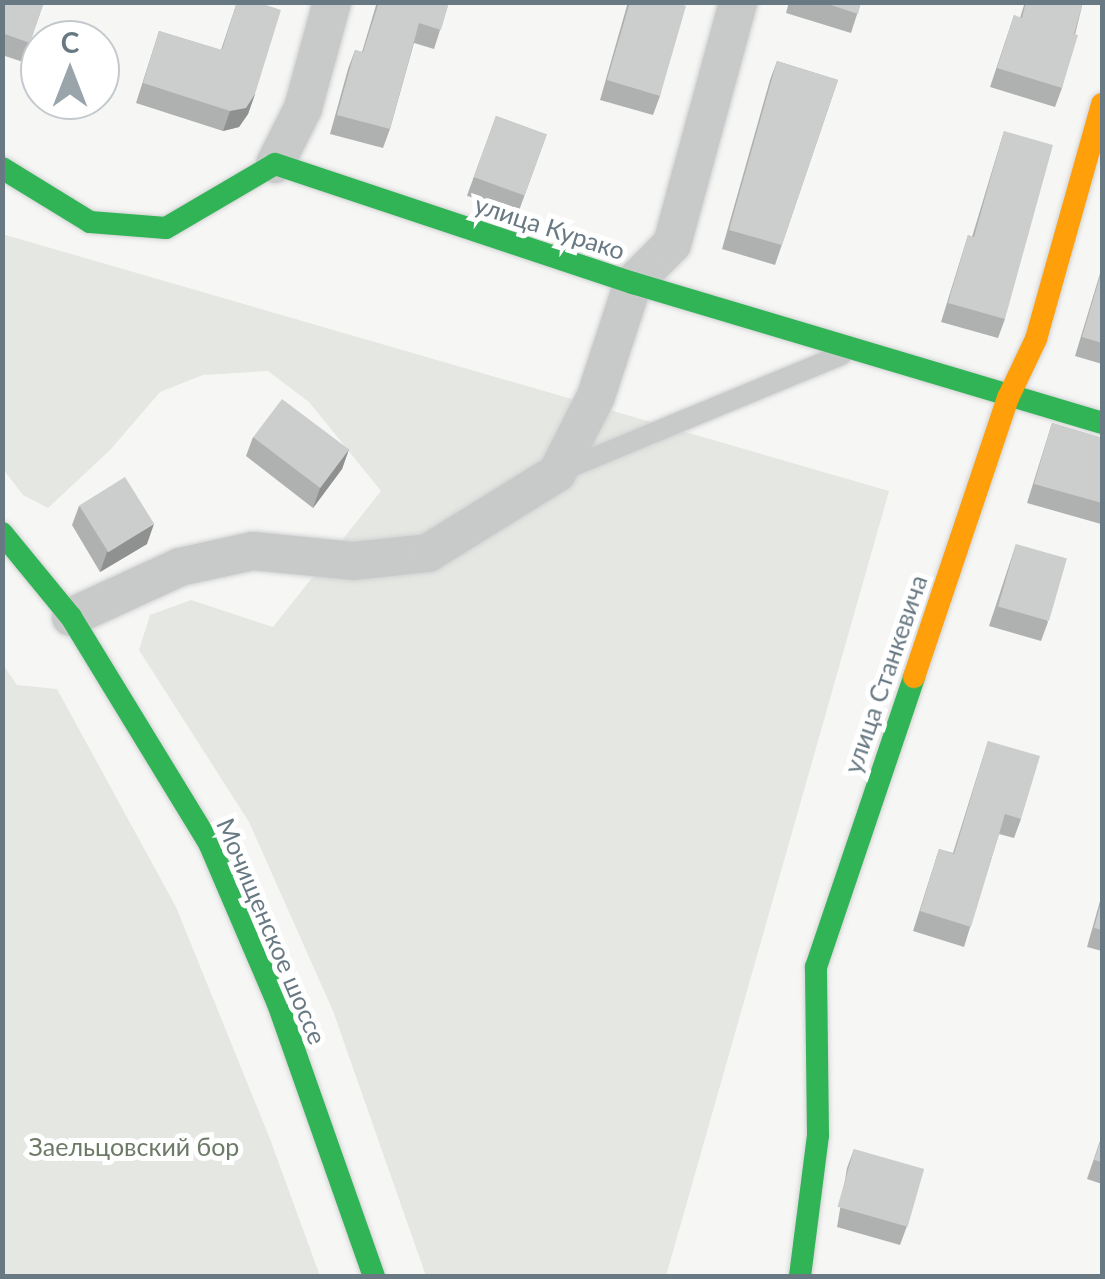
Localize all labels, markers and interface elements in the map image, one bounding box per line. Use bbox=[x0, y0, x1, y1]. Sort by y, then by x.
north arrow bbox=[20, 20, 120, 120]
text: С bbox=[61, 25, 79, 59]
street label: улица Курако bbox=[471, 189, 629, 265]
street label: улица Станкевича bbox=[837, 571, 933, 777]
street label: Мочищенское шоссе bbox=[211, 814, 333, 1048]
park label: Заельцовский бор bbox=[29, 1131, 239, 1161]

